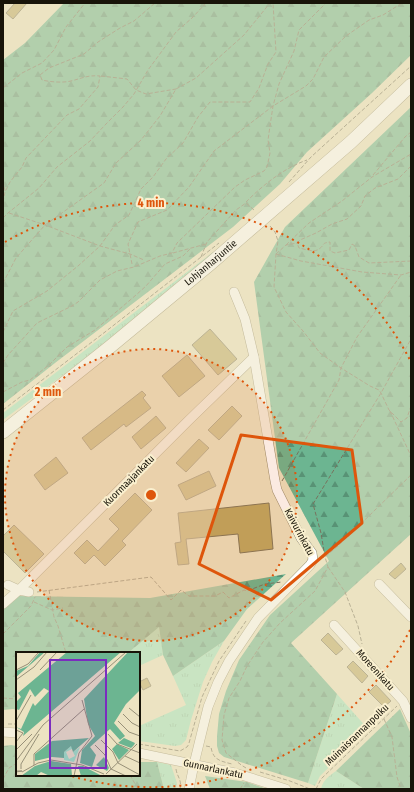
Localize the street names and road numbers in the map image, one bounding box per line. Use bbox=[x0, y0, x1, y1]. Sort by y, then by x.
street label: Lohjanharjuntie bbox=[182, 237, 240, 288]
street label: Kuormaajankatu bbox=[101, 453, 157, 509]
street label: Kaivurinkatu bbox=[282, 506, 316, 558]
street label: Moreenikatu bbox=[353, 647, 397, 693]
street label: Muinaisrannanpolku bbox=[323, 702, 391, 768]
street label: Gunnarlankatu bbox=[182, 757, 244, 781]

